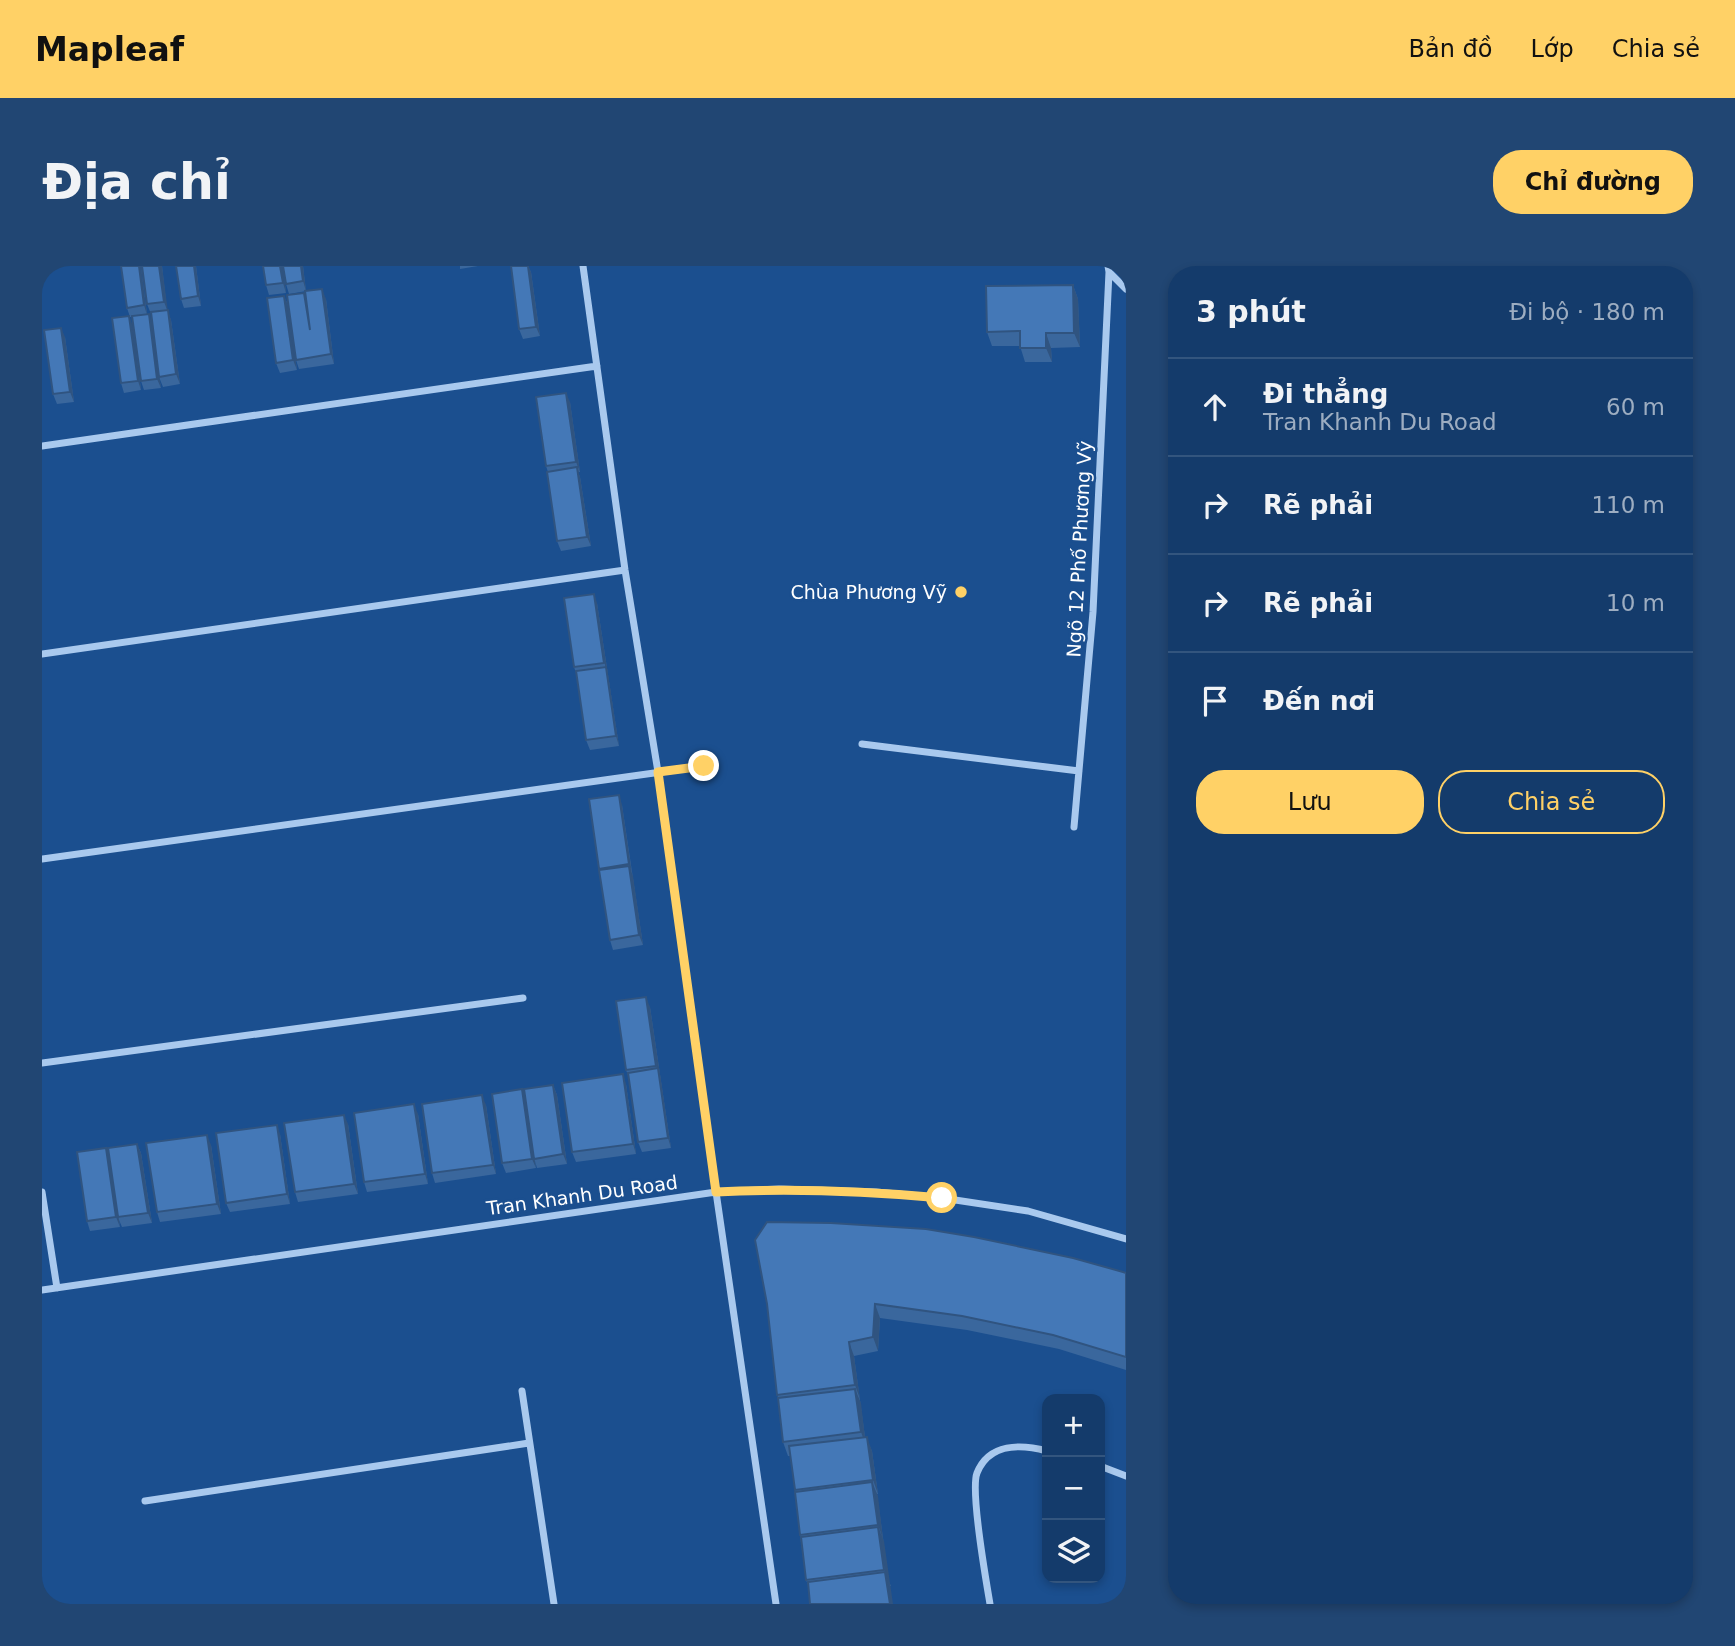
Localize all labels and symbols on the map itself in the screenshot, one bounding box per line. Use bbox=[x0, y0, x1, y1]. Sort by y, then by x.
street label: Ngõ 12 Phố Phương Vỹ bbox=[1062, 440, 1096, 658]
place label: Chùa Phương Vỹ bbox=[790, 581, 947, 603]
marker: Chùa Phương Vỹ bbox=[953, 584, 969, 600]
route end bbox=[688, 750, 719, 781]
street label: Tran Khanh Du Road bbox=[484, 1171, 679, 1219]
route start bbox=[926, 1182, 957, 1213]

